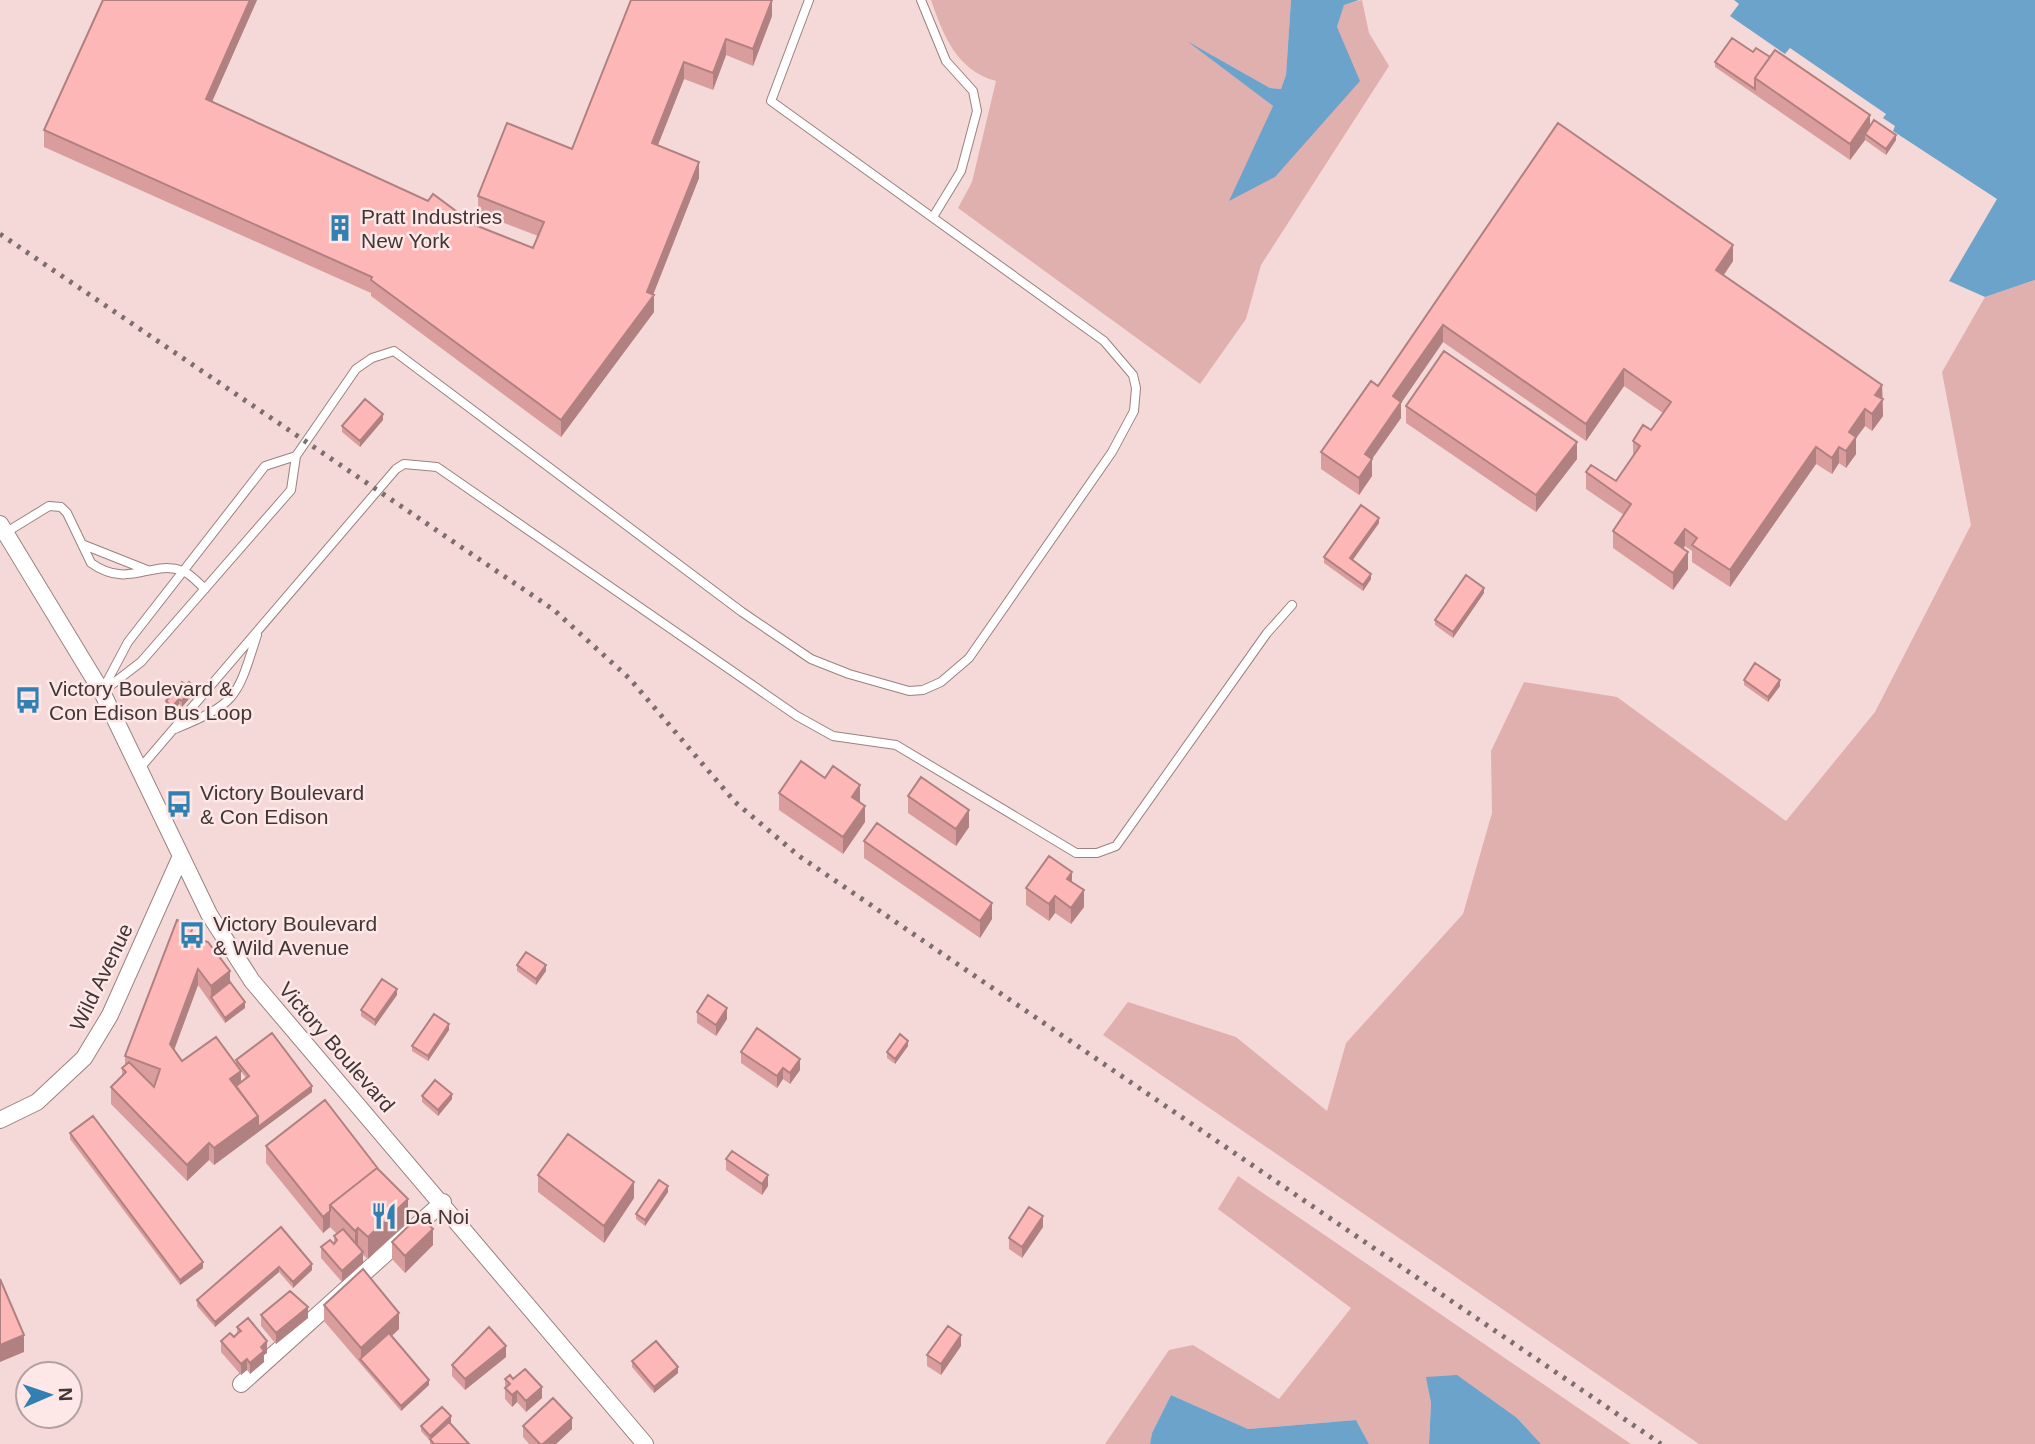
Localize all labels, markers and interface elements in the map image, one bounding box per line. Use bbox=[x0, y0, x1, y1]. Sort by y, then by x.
place label: Pratt Industries New York bbox=[361, 205, 502, 252]
building icon: Pratt Industries New York bbox=[325, 213, 355, 243]
place label: Victory Boulevard & Con Edison Bus Loop bbox=[49, 677, 252, 724]
bus stop icon: Victory Boulevard & Con Edison Bus Loop bbox=[13, 685, 43, 715]
place label: Victory Boulevard & Con Edison bbox=[200, 781, 364, 828]
bus stop icon: Victory Boulevard & Con Edison bbox=[164, 789, 194, 819]
place label: Victory Boulevard & Wild Avenue bbox=[213, 912, 377, 959]
street label: Wild Avenue bbox=[65, 920, 137, 1034]
bus stop icon: Victory Boulevard & Wild Avenue bbox=[177, 920, 207, 950]
street label: Victory Boulevard bbox=[274, 977, 400, 1117]
restaurant icon: Da Noi bbox=[369, 1201, 399, 1231]
place label: Da Noi bbox=[405, 1205, 469, 1228]
north arrow bbox=[14, 1360, 84, 1430]
text: N bbox=[55, 1387, 76, 1402]

